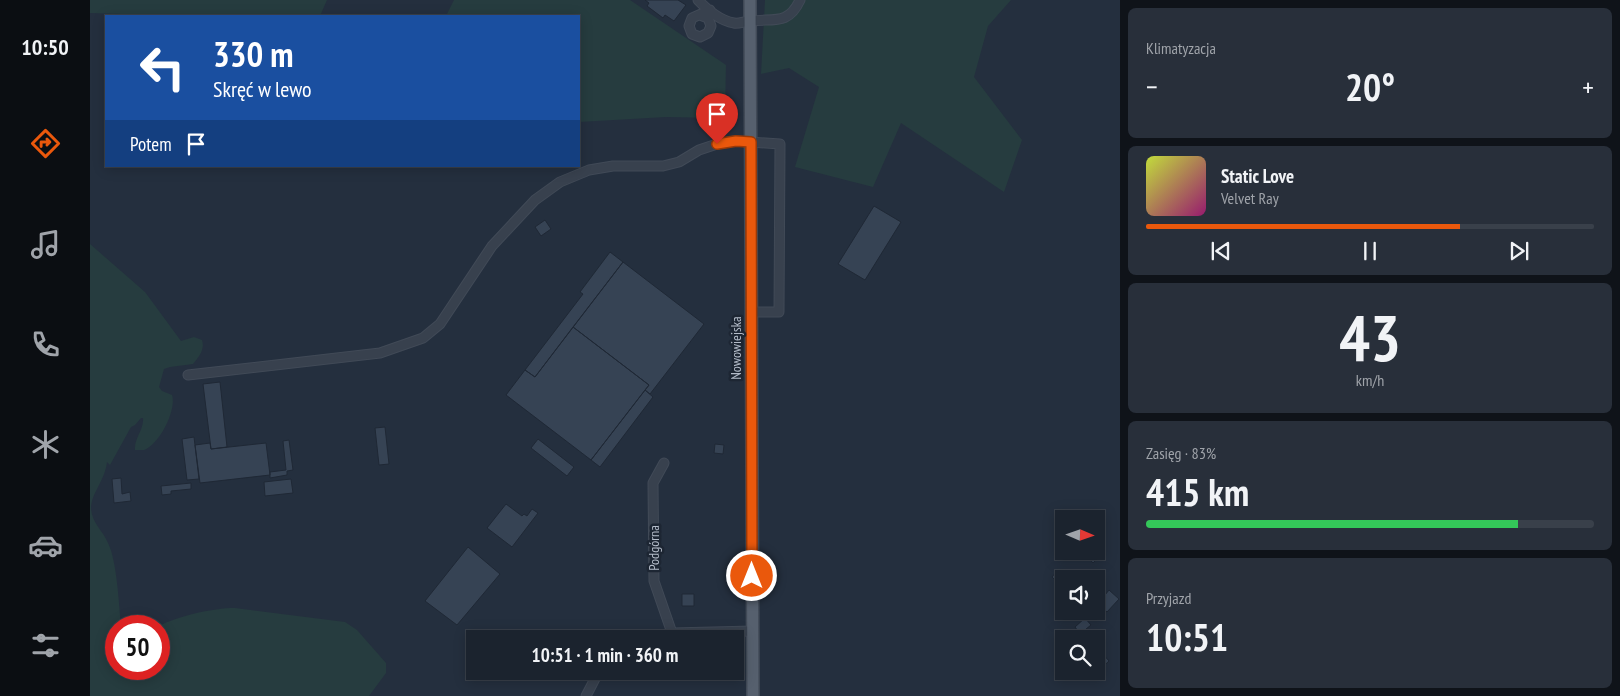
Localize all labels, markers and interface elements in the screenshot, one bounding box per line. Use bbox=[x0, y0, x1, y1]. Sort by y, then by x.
text: 330 m bbox=[213, 31, 294, 77]
text: 10:50 bbox=[21, 33, 69, 61]
icon: left bbox=[130, 35, 195, 100]
text: Klimatyzacja bbox=[1146, 38, 1216, 58]
text: 20° bbox=[1345, 62, 1395, 111]
text: − bbox=[1146, 68, 1158, 105]
text: + bbox=[1582, 68, 1594, 105]
text: Skręć w lewo bbox=[213, 75, 311, 103]
pin bbox=[696, 93, 738, 144]
icon: arrive bbox=[703, 100, 731, 128]
icon: directions bbox=[28, 126, 63, 161]
icon: arrive bbox=[182, 130, 210, 158]
text: Potem bbox=[130, 132, 172, 156]
text: Static Love bbox=[1221, 164, 1294, 188]
text: Velvet Ray bbox=[1221, 188, 1279, 208]
icon: music bbox=[28, 227, 63, 262]
icon: previous bbox=[1207, 237, 1235, 265]
icon: pause bbox=[1356, 237, 1384, 265]
icon: next bbox=[1505, 237, 1533, 265]
text: 43 bbox=[1339, 295, 1401, 379]
street label: Nowowiejska bbox=[727, 316, 745, 380]
icon: phone bbox=[28, 327, 63, 362]
text: km/h bbox=[1356, 370, 1384, 390]
icon: climate bbox=[28, 427, 63, 462]
text: Zasięg · 83% bbox=[1146, 443, 1216, 463]
text: 415 km bbox=[1146, 467, 1249, 516]
north arrow bbox=[1055, 510, 1105, 560]
map controls bbox=[1055, 510, 1105, 680]
street label: Podgórna bbox=[645, 525, 663, 571]
icon: car bbox=[28, 528, 63, 563]
position arrow bbox=[725, 549, 777, 601]
button: sound bbox=[1055, 570, 1105, 620]
text: Przyjazd bbox=[1146, 588, 1191, 608]
text: 10:51 bbox=[1146, 612, 1228, 661]
speed limit sign: 50 bbox=[105, 615, 170, 680]
icon: filters bbox=[28, 628, 63, 663]
button: search bbox=[1055, 630, 1105, 680]
text: 10:51 · 1 min · 360 m bbox=[532, 643, 678, 667]

